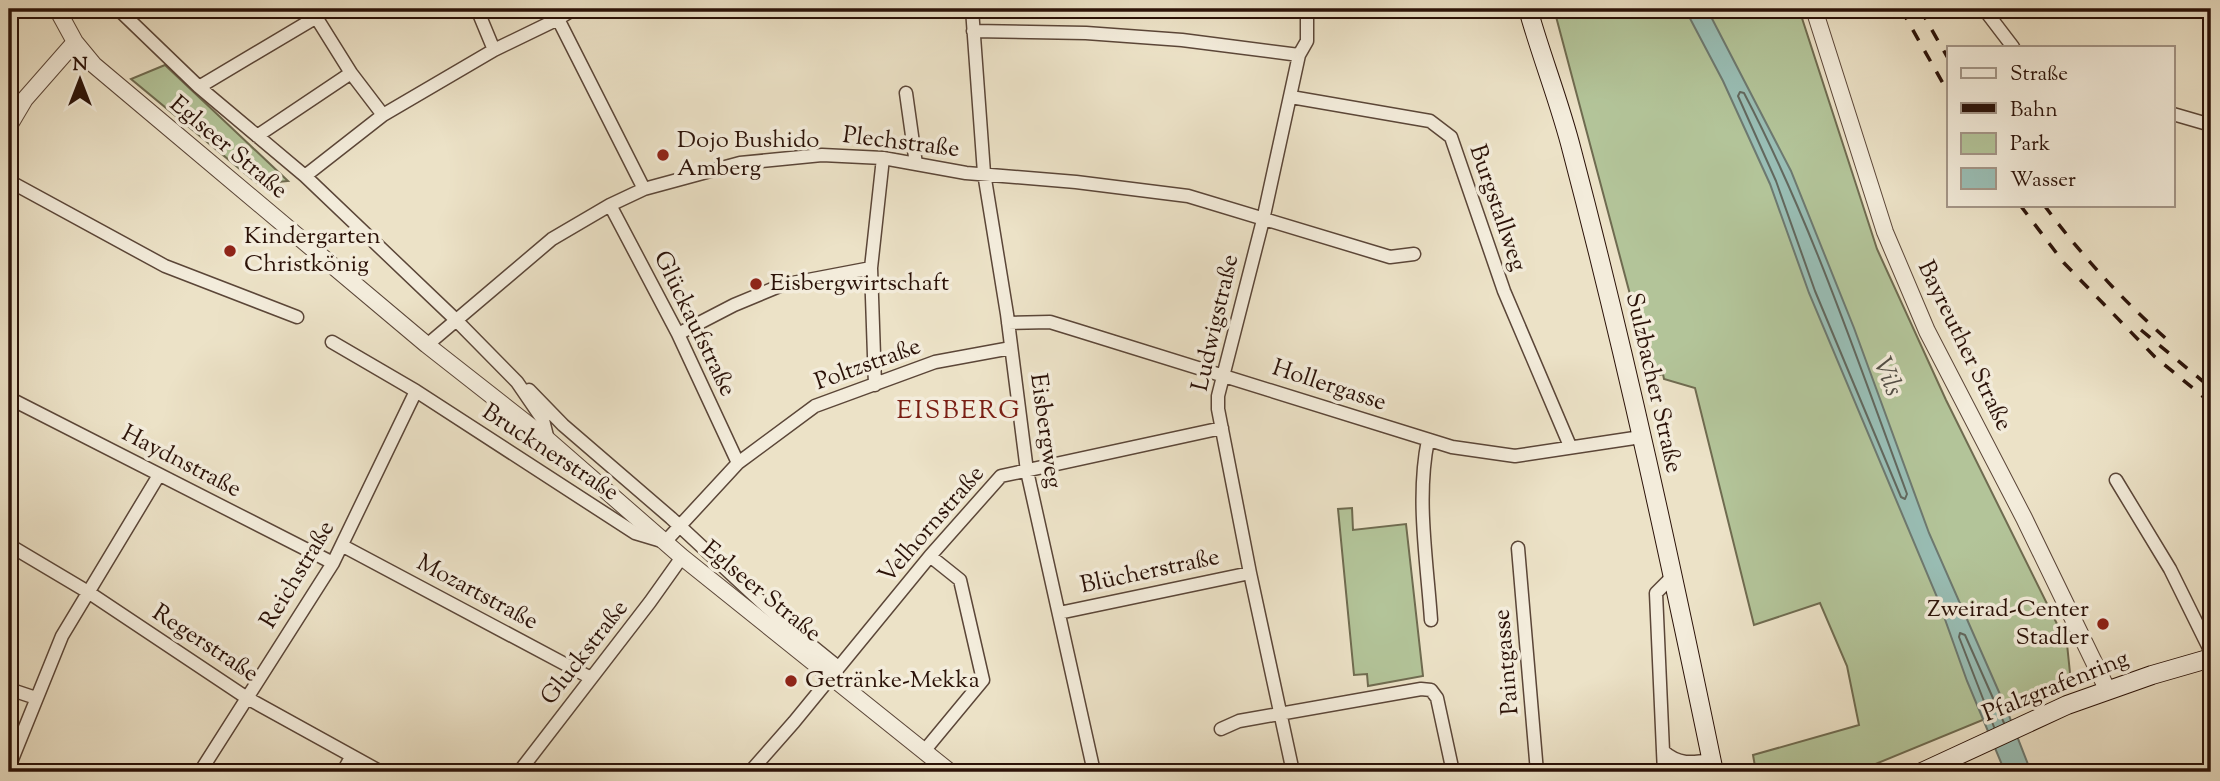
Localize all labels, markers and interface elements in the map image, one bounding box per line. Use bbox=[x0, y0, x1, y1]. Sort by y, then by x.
north arrow bbox=[46, 46, 116, 116]
legend bbox=[1947, 46, 2174, 206]
text: N bbox=[72, 52, 88, 79]
text: Straße bbox=[2010, 60, 2068, 90]
street label: Eglseer Straße bbox=[161, 88, 295, 208]
text: Bahn bbox=[2010, 96, 2058, 126]
street label: Plechstraße bbox=[841, 119, 961, 167]
place label: Dojo Bushido Amberg bbox=[677, 124, 820, 186]
text: Park bbox=[2010, 130, 2051, 160]
street label: Burgstallweg bbox=[1459, 140, 1535, 276]
marker: Dojo Bushido Amberg bbox=[655, 147, 671, 163]
text: Wasser bbox=[2010, 166, 2076, 196]
place label: Kindergarten Christkönig bbox=[244, 220, 381, 282]
marker: Kindergarten Christkönig bbox=[222, 243, 238, 259]
street label: Glückaufstraße bbox=[644, 246, 744, 402]
street label: Ludwigstraße bbox=[1184, 251, 1248, 395]
street label: Bayreuther Straße bbox=[1908, 255, 2020, 437]
place label: Eisbergwirtschaft bbox=[770, 267, 949, 301]
marker: Eisbergwirtschaft bbox=[748, 276, 764, 292]
street label: Sulzbacher Straße bbox=[1616, 290, 1690, 476]
street label: Poltzstraße bbox=[810, 330, 926, 400]
street label: Hollergasse bbox=[1268, 352, 1390, 420]
water label: Vils bbox=[1862, 352, 1912, 402]
street label: Eisbergweg bbox=[1020, 371, 1070, 491]
district label: EISBERG bbox=[897, 393, 1022, 430]
street label: Brucknerstraße bbox=[475, 396, 625, 510]
street label: Haydnstraße bbox=[115, 417, 247, 507]
street label: Velhornstraße bbox=[871, 459, 993, 591]
street label: Reichstraße bbox=[252, 514, 344, 636]
street label: Eglseer Straße bbox=[694, 533, 828, 651]
street label: Blücherstraße bbox=[1077, 541, 1223, 603]
street label: Mozartstraße bbox=[410, 547, 544, 639]
street label: Gluckstraße bbox=[533, 593, 637, 713]
place label: Zweirad-Center Stadler bbox=[1927, 593, 2089, 655]
street label: Regerstraße bbox=[145, 597, 265, 691]
street label: Paintgasse bbox=[1485, 608, 1529, 716]
marker: Zweirad-Center Stadler bbox=[2095, 616, 2111, 632]
street label: Pfalzgrafenring bbox=[1978, 642, 2134, 732]
place label: Getränke-Mekka bbox=[805, 664, 980, 698]
marker: Getränke-Mekka bbox=[783, 673, 799, 689]

